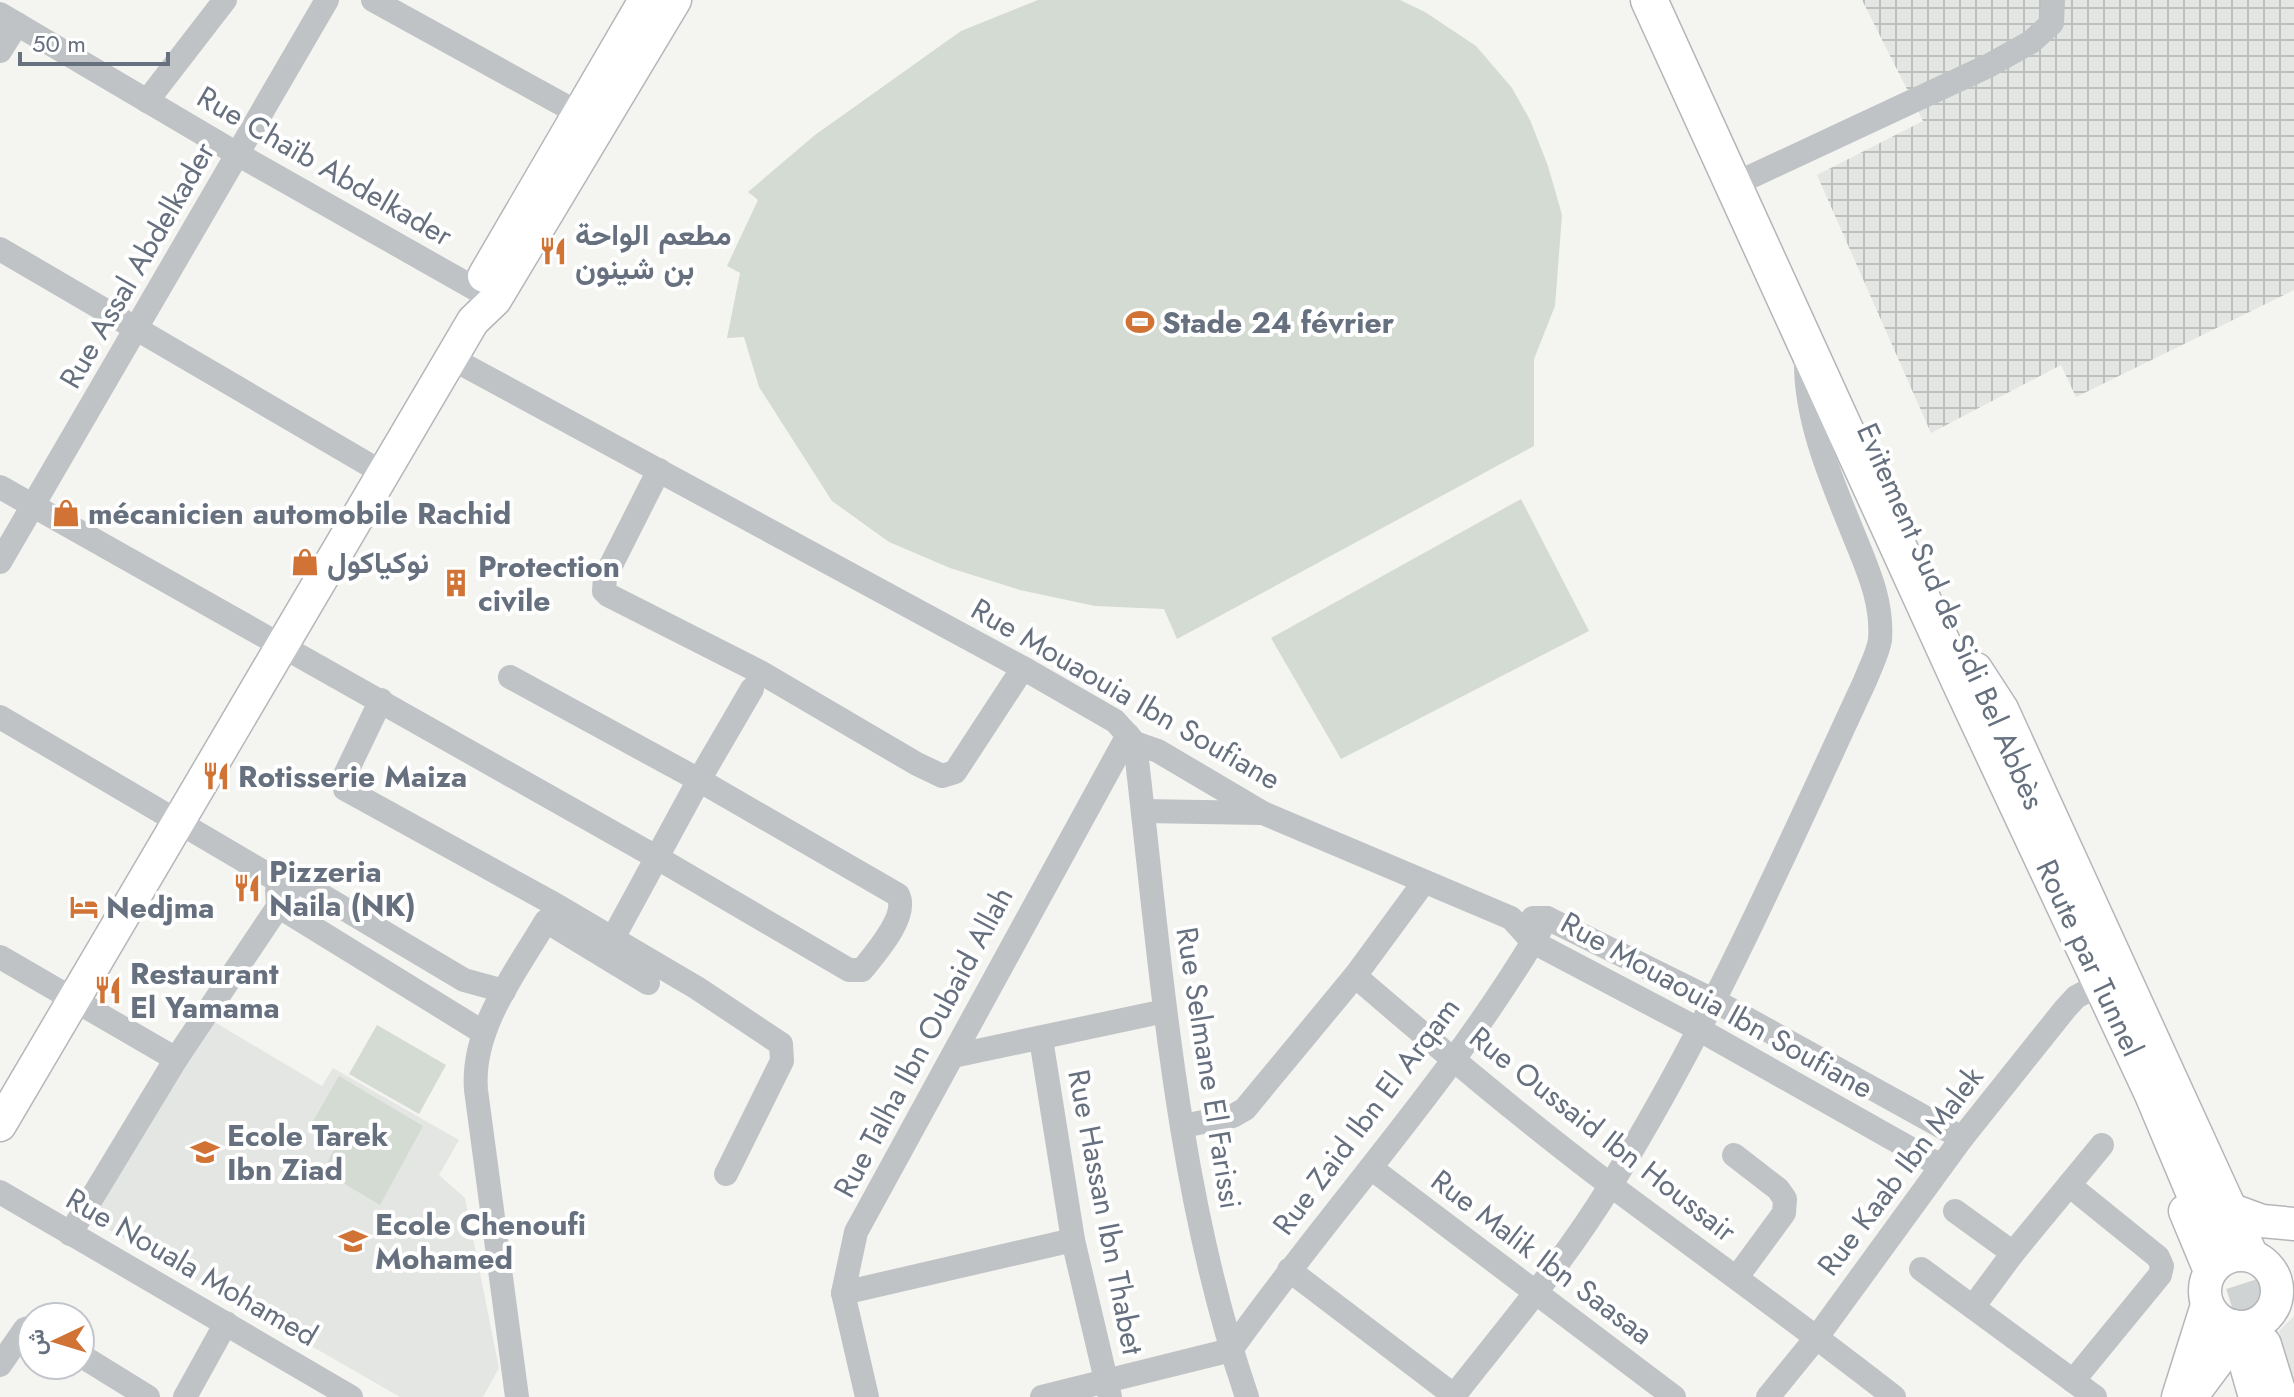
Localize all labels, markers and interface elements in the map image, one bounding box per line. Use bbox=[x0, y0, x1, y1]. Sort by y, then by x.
scale bar bbox=[20, 16, 168, 66]
text: 50 m bbox=[32, 26, 86, 61]
street label: Rue Chaïb Abdelkader bbox=[189, 75, 461, 257]
street label: Rue Assal Abdelkader bbox=[49, 133, 226, 396]
place label: مطعم الواحة بن شينون bbox=[575, 213, 731, 290]
restaurant icon: مطعم الواحة بن شينون bbox=[538, 236, 568, 266]
place label: Stade 24 février bbox=[1162, 301, 1395, 344]
sports icon: Stade 24 février bbox=[1125, 307, 1155, 337]
street label: Evitement Sud de Sidi Bel Abbès bbox=[1846, 416, 2056, 816]
place label: mécanicien automobile Rachid bbox=[88, 492, 511, 535]
shop icon: mécanicien automobile Rachid bbox=[51, 498, 81, 528]
place label: نوكياكول bbox=[327, 541, 429, 584]
place label: Protection civile bbox=[478, 545, 620, 622]
shop icon: نوكياكول bbox=[290, 547, 320, 577]
building icon: Protection civile bbox=[441, 568, 471, 598]
street label: Rue Mouaouia Ibn Soufiane bbox=[963, 588, 1289, 800]
place label: Rotisserie Maiza bbox=[238, 755, 467, 798]
restaurant icon: Rotisserie Maiza bbox=[201, 761, 231, 791]
place label: Pizzeria Naila (NK) bbox=[269, 850, 416, 927]
street label: Route par Tunnel bbox=[2026, 853, 2154, 1063]
restaurant icon: Pizzeria Naila (NK) bbox=[232, 873, 262, 903]
street label: Rue Talha Ibn Oubaid Allah bbox=[823, 879, 1023, 1205]
place label: Nedjma bbox=[106, 886, 214, 929]
hotel icon: Nedjma bbox=[69, 892, 99, 922]
street label: Rue Mouaouia Ibn Soufiane bbox=[1553, 901, 1881, 1109]
street label: Rue Selmane El Farissi bbox=[1165, 924, 1253, 1212]
place label: Restaurant El Yamama bbox=[130, 952, 280, 1029]
restaurant icon: Restaurant El Yamama bbox=[93, 975, 123, 1005]
street label: Rue Zaid Ibn El Arqam bbox=[1262, 988, 1470, 1244]
street label: Rue Oussaid Ibn Houssair bbox=[1460, 1016, 1746, 1252]
street label: Rue Kaab Ibn Malek bbox=[1807, 1057, 1994, 1285]
street label: Rue Hassan Ibn Thabet bbox=[1057, 1066, 1155, 1359]
place label: Ecole Tarek Ibn Ziad bbox=[227, 1114, 389, 1191]
school or university icon: Ecole Tarek Ibn Ziad bbox=[190, 1137, 220, 1167]
street label: Rue Malik Ibn Saasaa bbox=[1422, 1159, 1662, 1355]
street label: Rue Nouala Mohamed bbox=[58, 1177, 326, 1357]
place label: Ecole Chenoufi Mohamed bbox=[375, 1203, 586, 1280]
school or university icon: Ecole Chenoufi Mohamed bbox=[338, 1226, 368, 1256]
north arrow bbox=[16, 1301, 96, 1381]
text: ش bbox=[19, 1328, 53, 1357]

